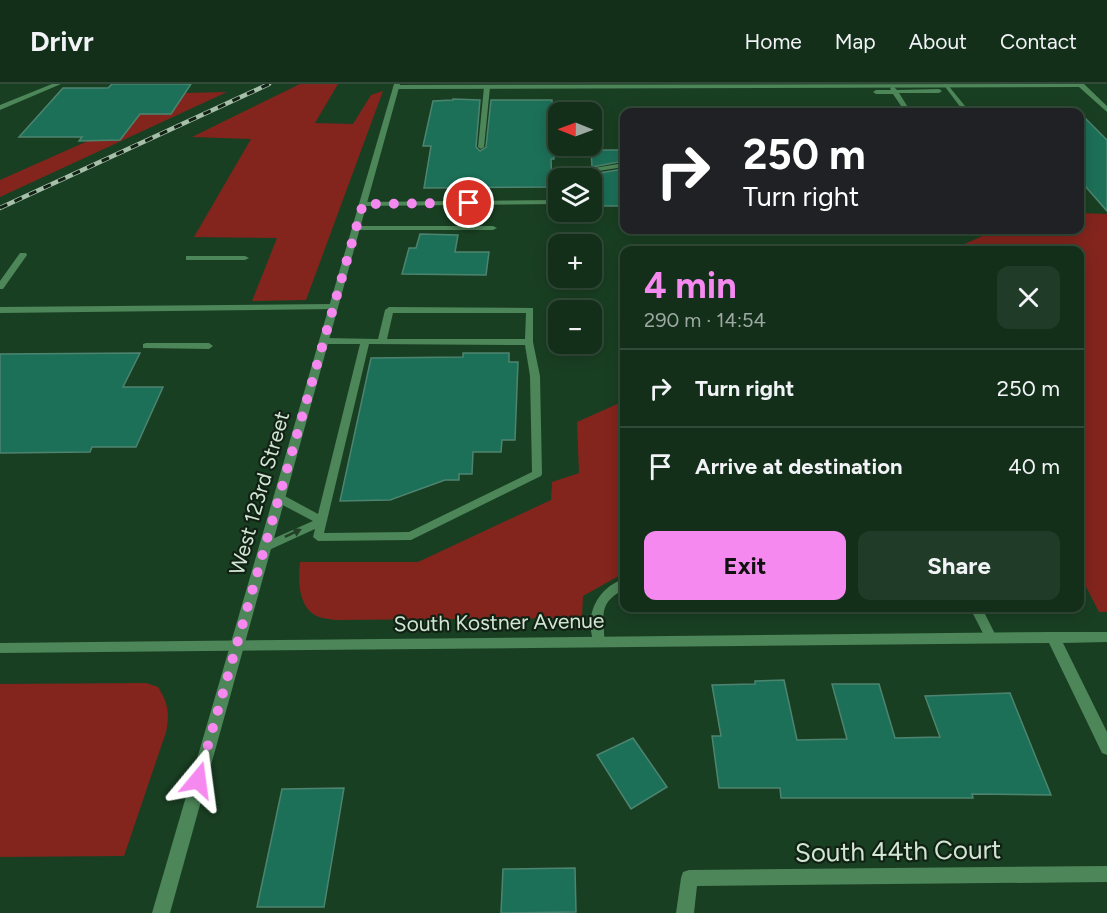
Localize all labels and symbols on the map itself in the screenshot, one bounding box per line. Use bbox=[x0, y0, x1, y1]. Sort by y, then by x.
north arrow bbox=[548, 102, 602, 156]
pin bbox=[443, 177, 494, 228]
street label: West 123rd Street bbox=[224, 408, 294, 578]
one-way arrow bbox=[285, 529, 302, 538]
street label: South Kostner Avenue bbox=[393, 608, 605, 636]
position arrow bbox=[166, 748, 230, 812]
street label: South 44th Court bbox=[795, 833, 1002, 869]

